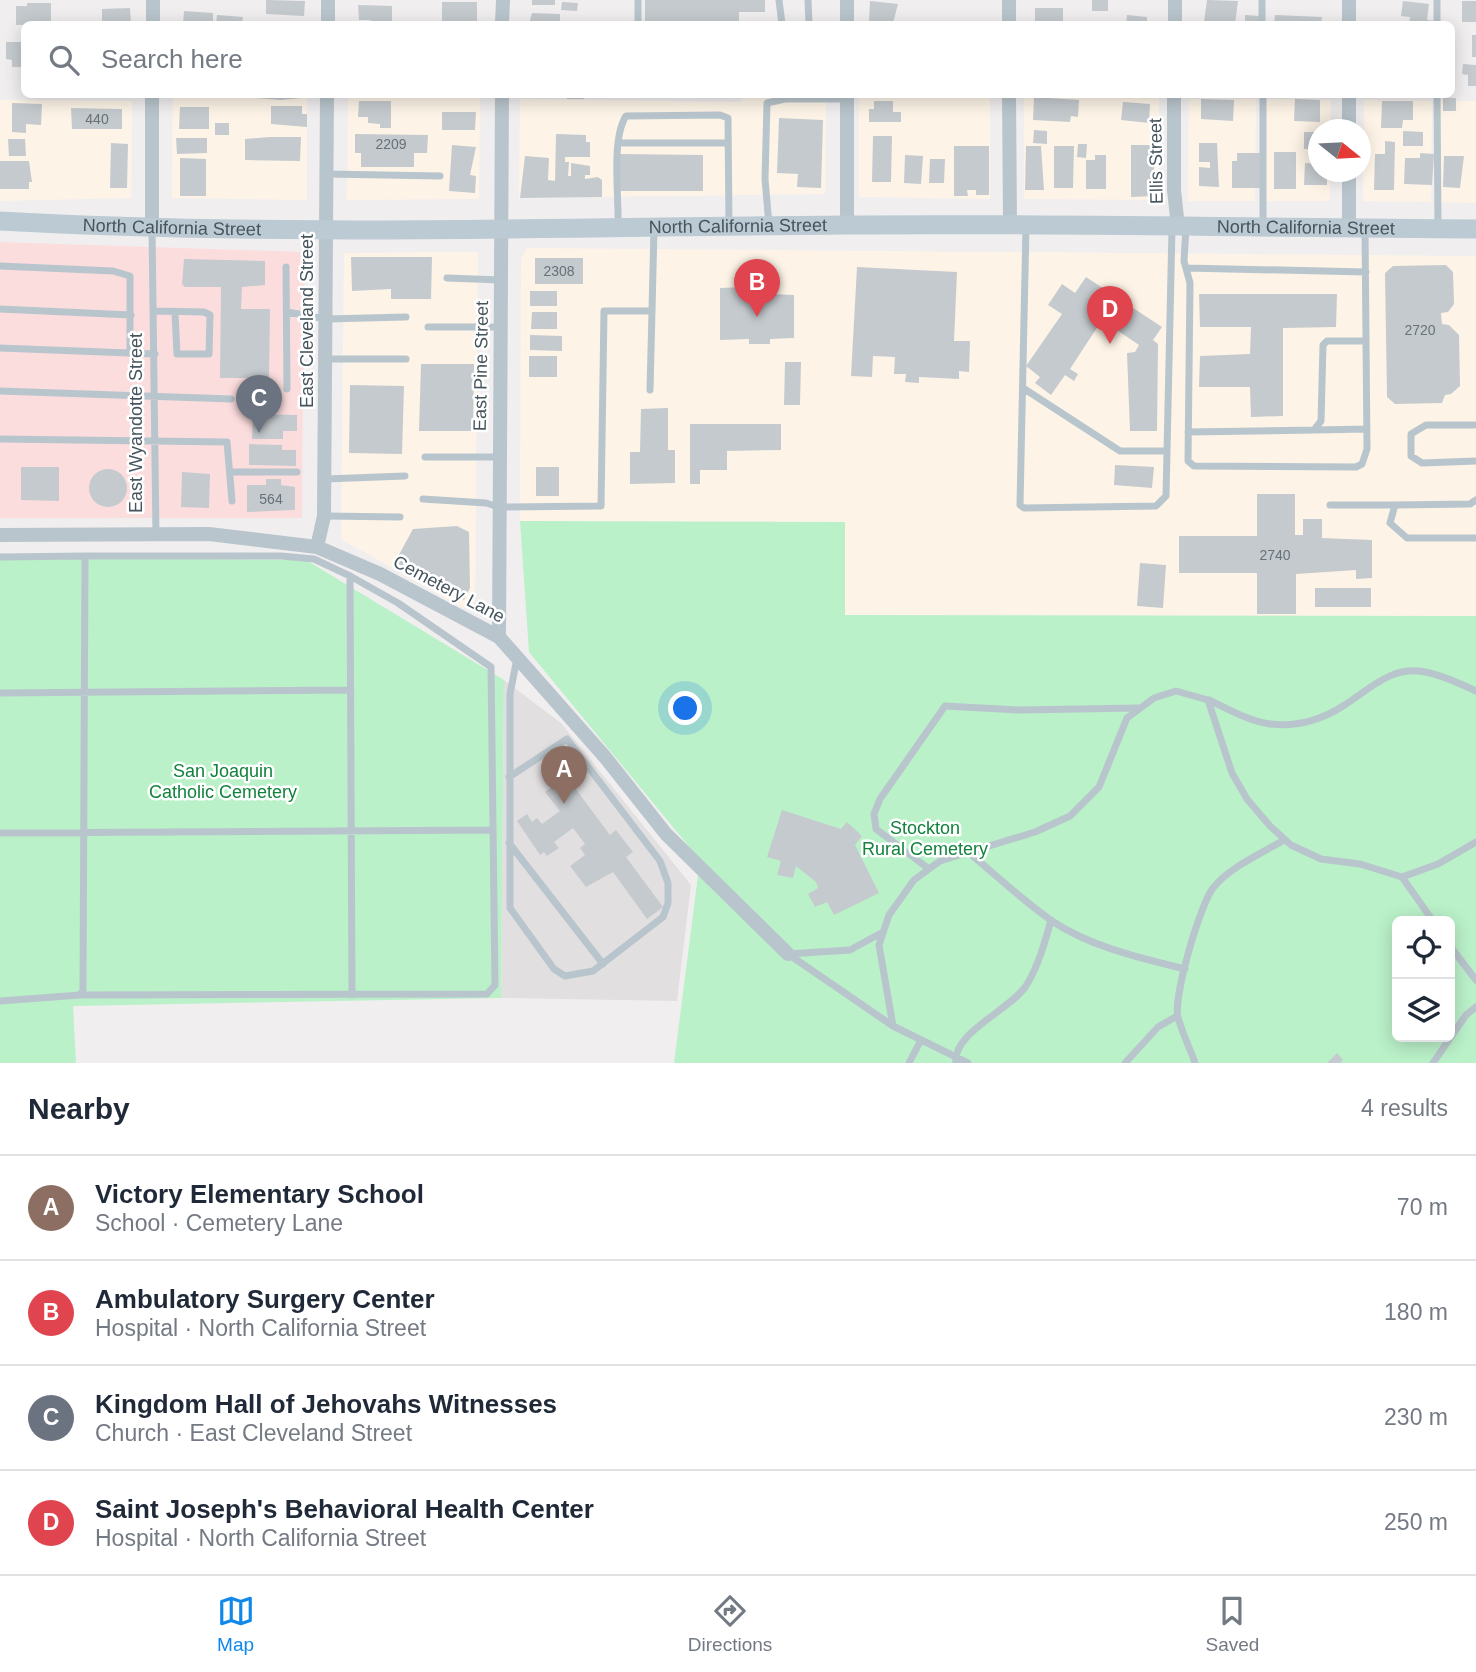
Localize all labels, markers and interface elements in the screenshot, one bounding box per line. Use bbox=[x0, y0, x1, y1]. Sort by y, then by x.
search box bbox=[21, 21, 1455, 98]
icon: search bbox=[45, 41, 83, 79]
text: Search here bbox=[101, 44, 243, 74]
house number: 440 bbox=[85, 111, 109, 127]
street label: Ellis Street bbox=[1145, 118, 1167, 204]
north arrow bbox=[1308, 119, 1371, 182]
house number: 2209 bbox=[375, 136, 407, 152]
street label: North California Street bbox=[82, 215, 261, 239]
street label: North California Street bbox=[649, 215, 827, 237]
street label: North California Street bbox=[1217, 217, 1395, 238]
street label: East Cleveland Street bbox=[297, 234, 317, 408]
pin: B bbox=[734, 259, 780, 317]
house number: 2308 bbox=[543, 263, 575, 279]
pin: D bbox=[1087, 286, 1133, 344]
street label: East Pine Street bbox=[470, 301, 492, 431]
house number: 2720 bbox=[1404, 322, 1436, 338]
street label: East Wyandotte Street bbox=[126, 333, 146, 513]
pin: C bbox=[236, 375, 282, 433]
house number: 564 bbox=[259, 491, 283, 507]
house number: 2740 bbox=[1259, 547, 1291, 563]
street label: Cemetery Lane bbox=[390, 551, 508, 627]
your location bbox=[668, 691, 702, 725]
pin: A bbox=[541, 746, 587, 804]
park label: San Joaquin Catholic Cemetery bbox=[149, 761, 297, 802]
park label: Stockton Rural Cemetery bbox=[862, 818, 988, 859]
map controls bbox=[1392, 916, 1455, 1042]
button: locate bbox=[1392, 916, 1455, 979]
button: layers bbox=[1392, 979, 1455, 1042]
text: Nearby bbox=[28, 1092, 130, 1125]
text: 4 results bbox=[1361, 1095, 1448, 1121]
text: Victory Elementary School bbox=[95, 1179, 424, 1209]
text: A bbox=[43, 1194, 59, 1220]
text: 70 m bbox=[1397, 1194, 1448, 1220]
text: School · Cemetery Lane bbox=[95, 1210, 343, 1236]
text: Ambulatory Surgery Center bbox=[95, 1284, 435, 1314]
text: B bbox=[43, 1299, 59, 1325]
text: 180 m bbox=[1384, 1299, 1448, 1325]
text: Hospital · North California Street bbox=[95, 1315, 426, 1341]
text: Kingdom Hall of Jehovahs Witnesses bbox=[95, 1389, 557, 1419]
text: C bbox=[43, 1404, 59, 1430]
text: 230 m bbox=[1384, 1404, 1448, 1430]
text: Church · East Cleveland Street bbox=[95, 1420, 412, 1446]
text: Saint Joseph's Behavioral Health Center bbox=[95, 1494, 594, 1524]
text: D bbox=[43, 1509, 59, 1535]
text: 250 m bbox=[1384, 1509, 1448, 1535]
text: Hospital · North California Street bbox=[95, 1525, 426, 1551]
tab: Map bbox=[217, 1592, 255, 1656]
tab: Directions bbox=[688, 1592, 772, 1656]
tab: Saved bbox=[1205, 1592, 1259, 1656]

